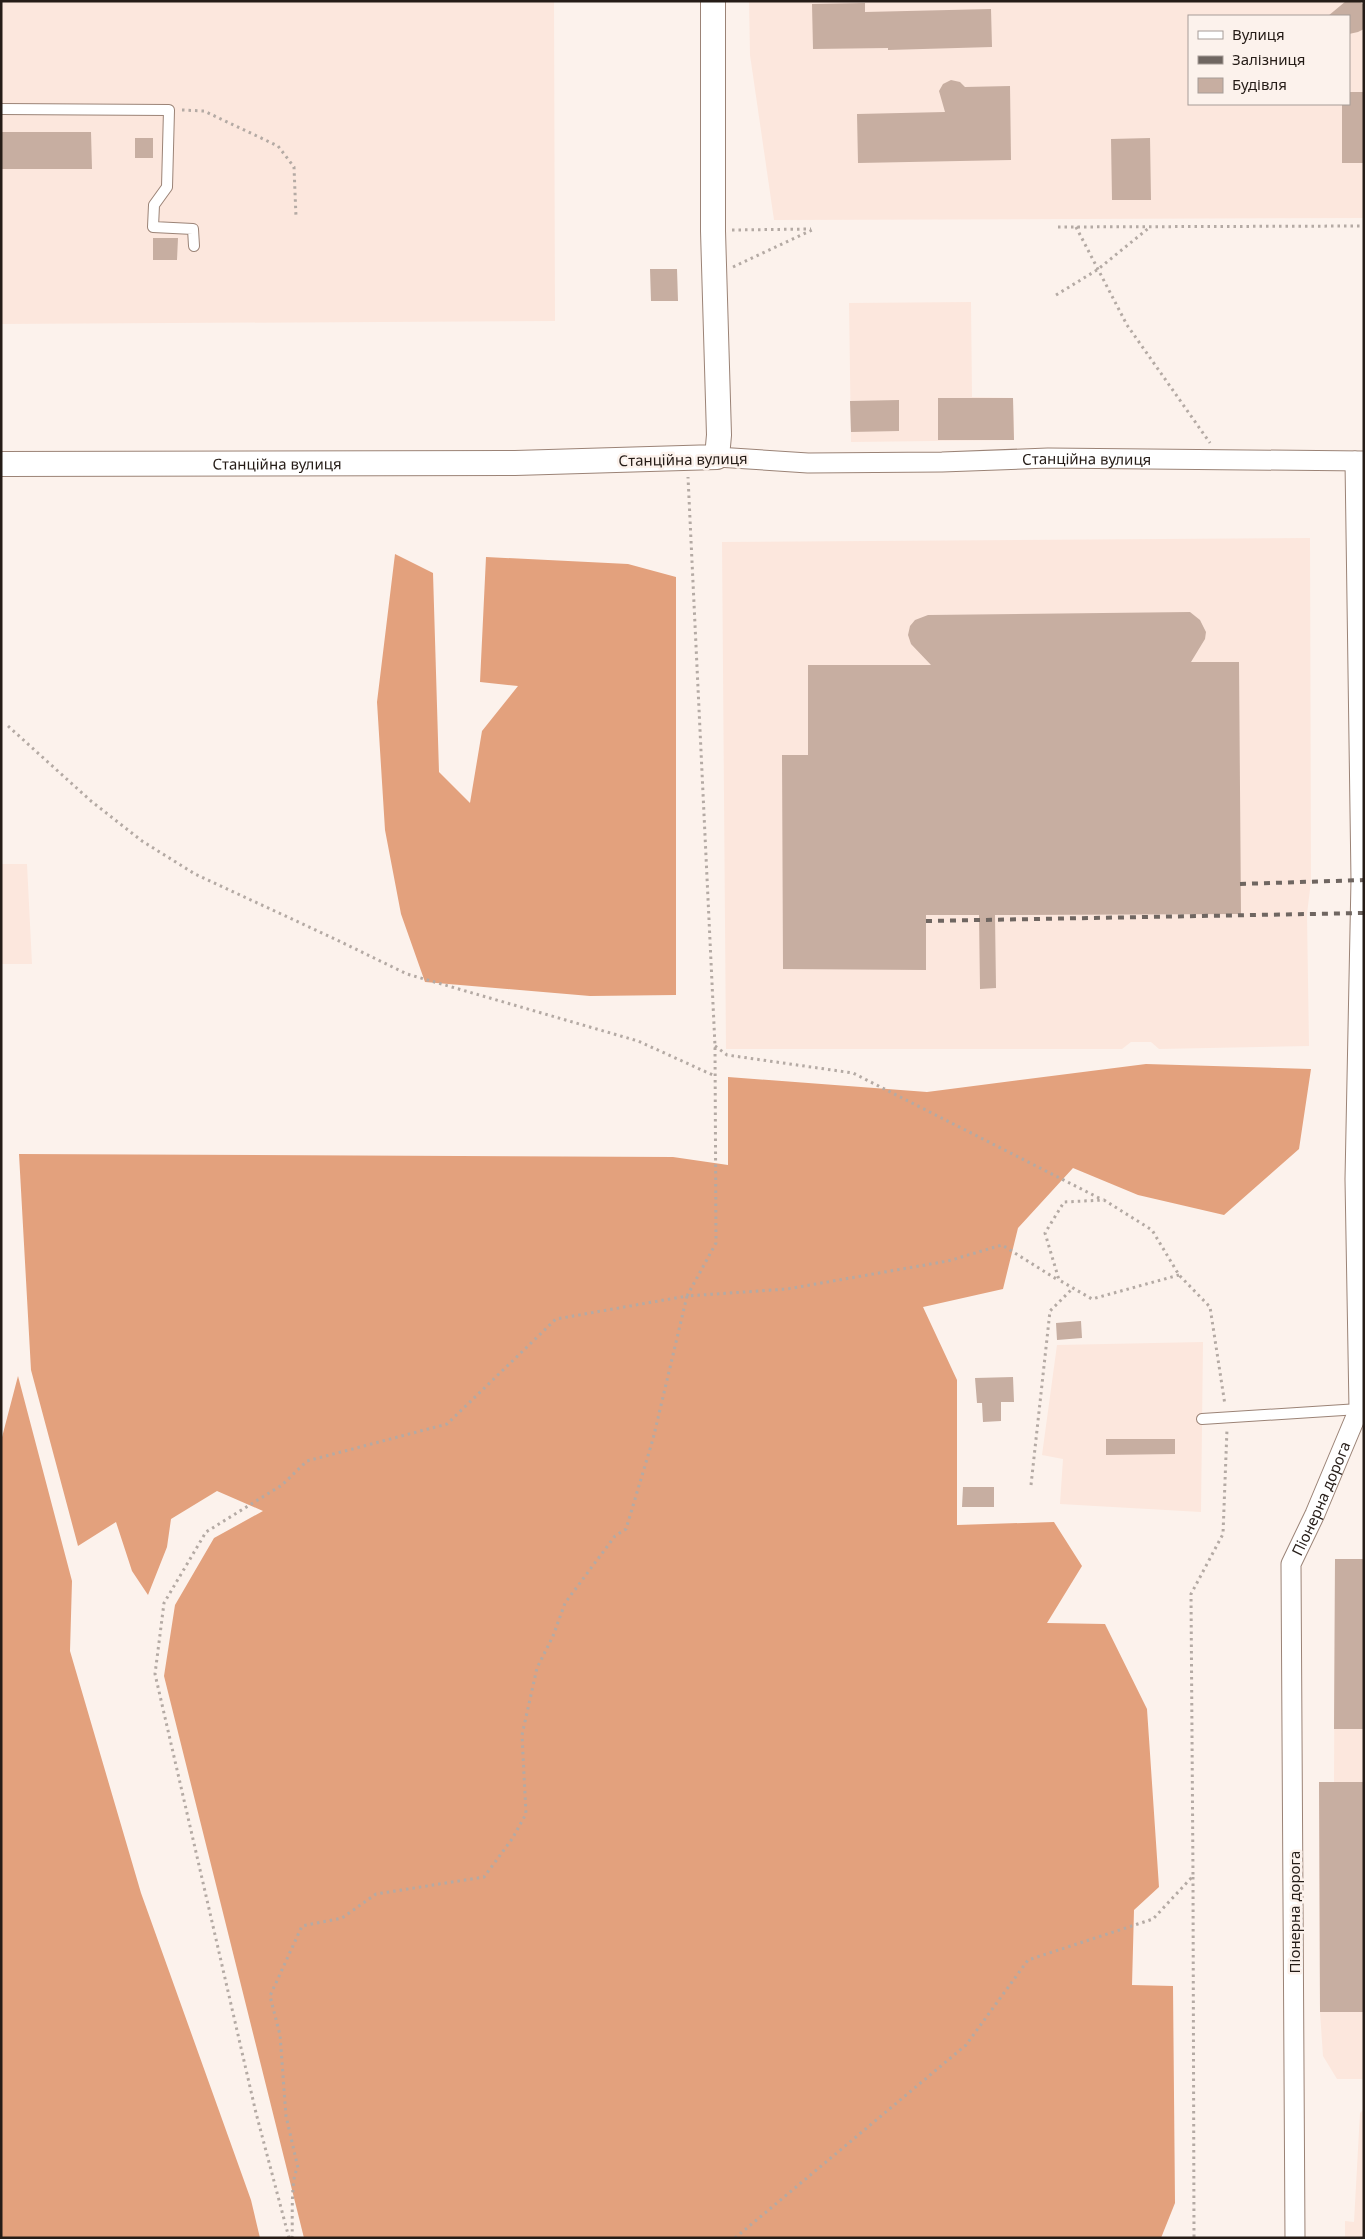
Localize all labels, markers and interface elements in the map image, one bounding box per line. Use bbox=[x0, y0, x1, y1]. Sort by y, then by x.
legend bbox=[1188, 15, 1350, 105]
text: Вулиця bbox=[1232, 24, 1285, 44]
text: Залізниця bbox=[1232, 49, 1305, 69]
text: Будівля bbox=[1232, 74, 1287, 94]
street label: Станційна вулиця bbox=[618, 448, 748, 470]
street label: Станційна вулиця bbox=[1022, 448, 1151, 469]
street label: Станційна вулиця bbox=[212, 453, 342, 474]
street label: Піонерна дорога bbox=[1287, 1438, 1354, 1559]
street label: Піонерна дорога bbox=[1284, 1851, 1304, 1973]

